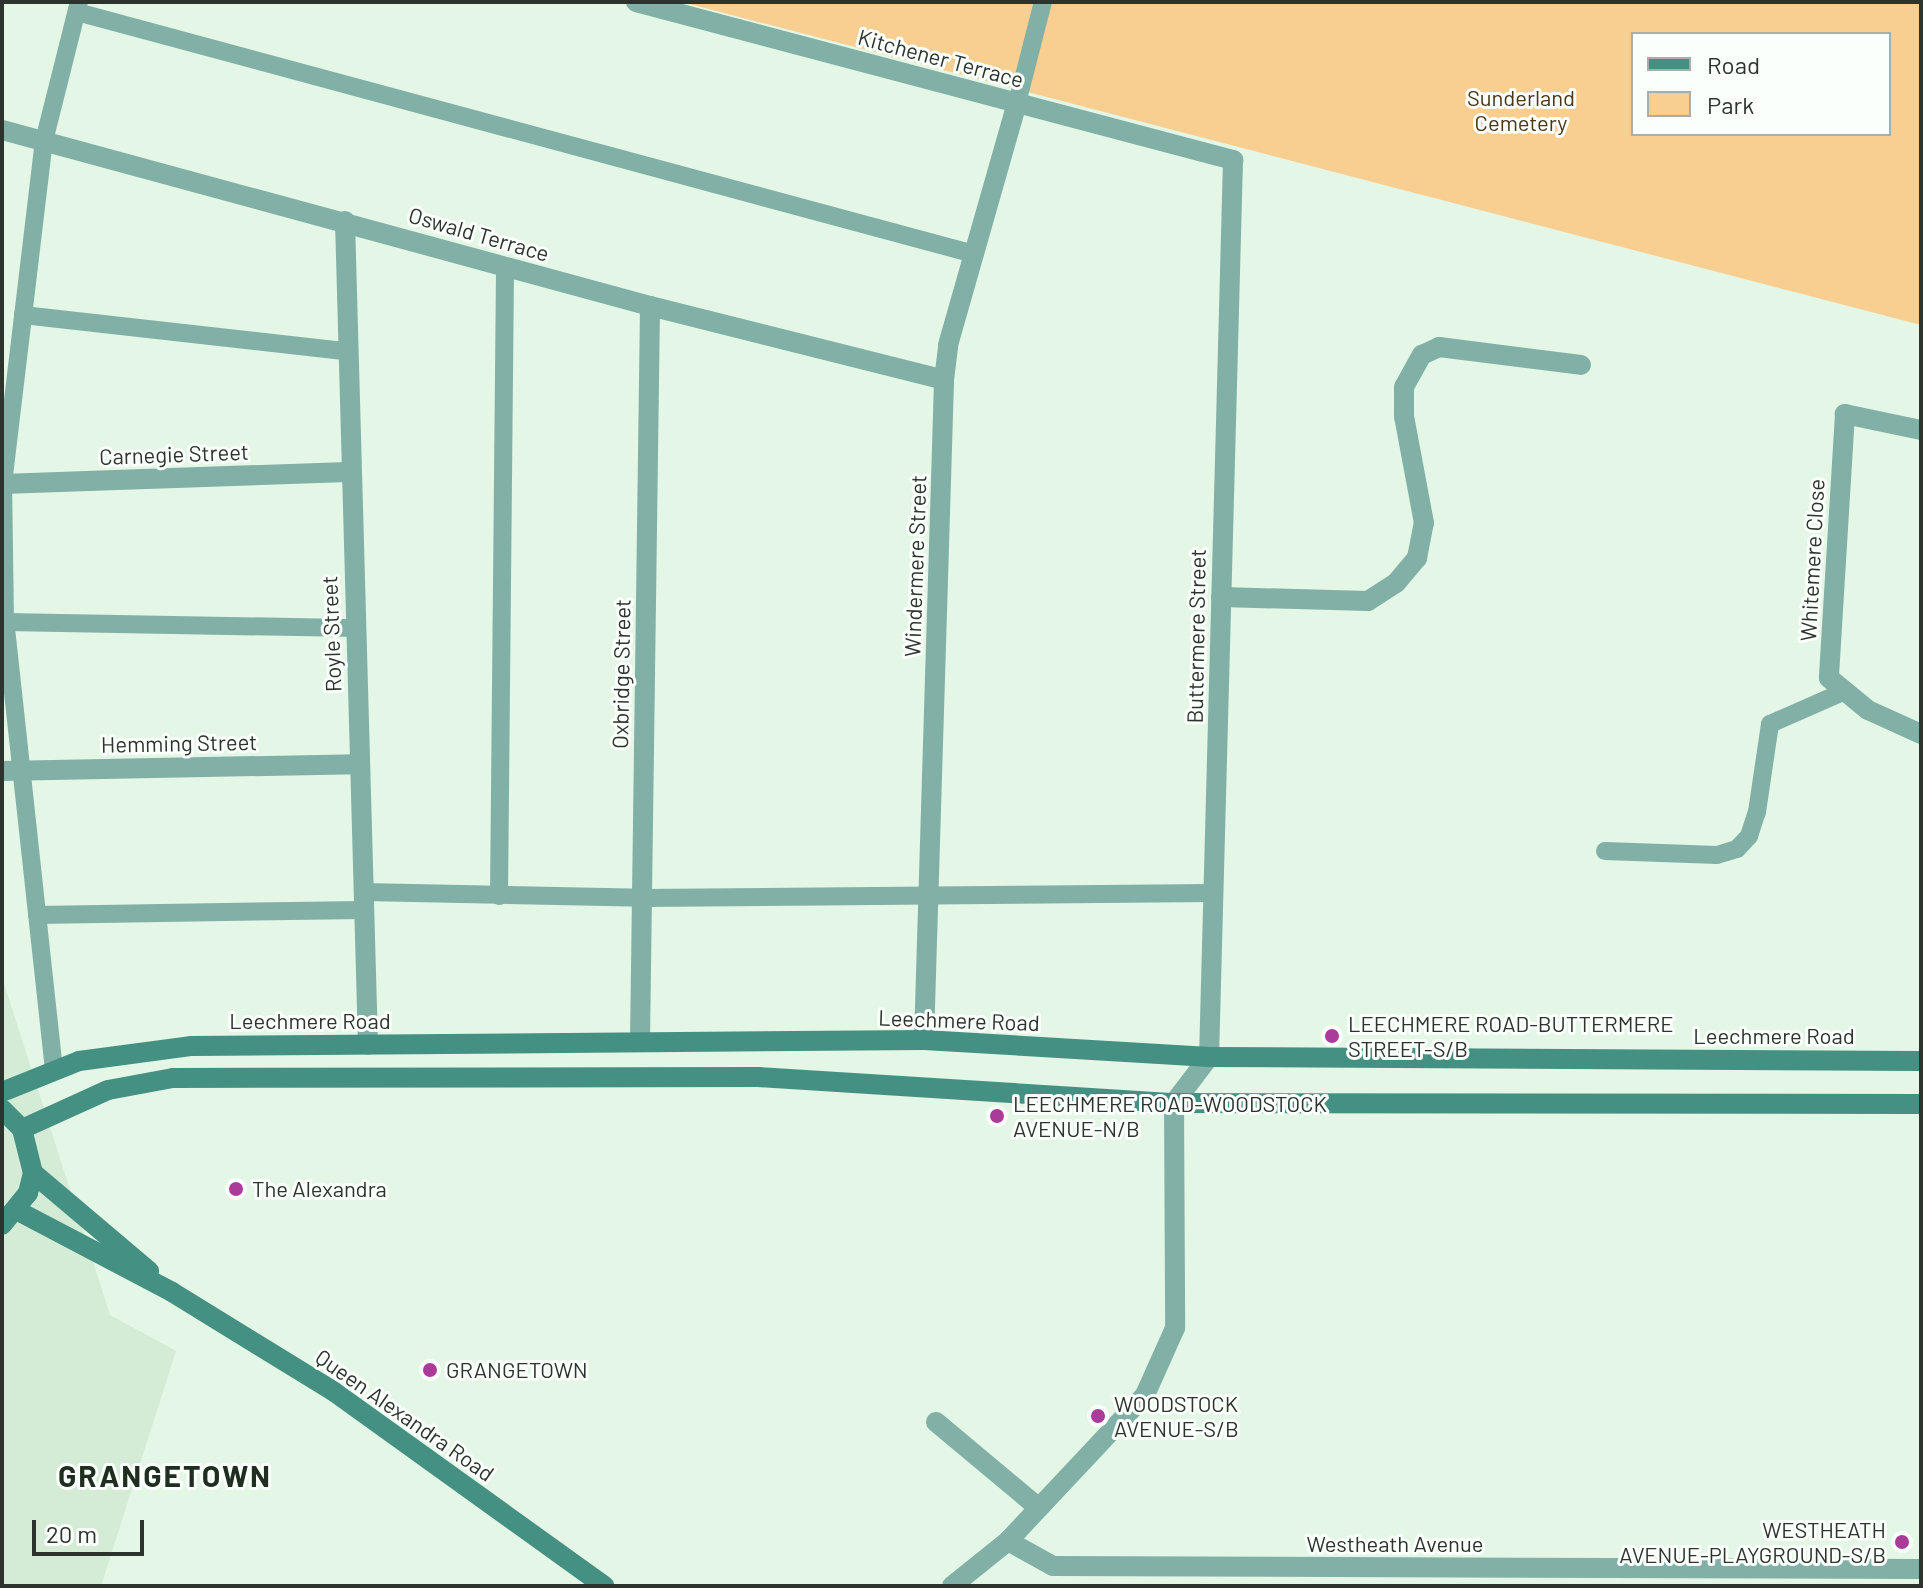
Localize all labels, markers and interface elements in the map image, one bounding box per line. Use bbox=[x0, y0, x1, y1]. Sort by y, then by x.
street label: Kitchener Terrace bbox=[855, 23, 1027, 93]
legend bbox=[1631, 32, 1891, 136]
text: Road bbox=[1707, 50, 1760, 79]
park label: Sunderland Cemetery bbox=[1467, 84, 1575, 136]
text: Park bbox=[1707, 90, 1754, 119]
street label: Oswald Terrace bbox=[406, 201, 552, 267]
street label: Carnegie Street bbox=[99, 438, 249, 470]
street label: Windermere Street bbox=[899, 474, 931, 658]
street label: Whitemere Close bbox=[1795, 478, 1829, 642]
street label: Buttermere Street bbox=[1181, 549, 1211, 723]
street label: Royle Street bbox=[316, 575, 346, 693]
street label: Oxbridge Street bbox=[606, 599, 636, 749]
street label: Hemming Street bbox=[101, 728, 257, 758]
street label: Leechmere Road bbox=[878, 1004, 1040, 1036]
street label: Leechmere Road bbox=[229, 1008, 391, 1034]
place label: LEECHMERE ROAD-BUTTERMERE STREET-S/B bbox=[1348, 1010, 1673, 1062]
street label: Leechmere Road bbox=[1693, 1023, 1855, 1049]
marker: LEECHMERE ROAD-BUTTERMERE STREET-S/B bbox=[1323, 1027, 1341, 1045]
place label: LEECHMERE ROAD-WOODSTOCK AVENUE-N/B bbox=[1013, 1090, 1327, 1142]
marker: LEECHMERE ROAD-WOODSTOCK AVENUE-N/B bbox=[988, 1107, 1006, 1125]
place label: The Alexandra bbox=[252, 1176, 387, 1202]
marker: The Alexandra bbox=[227, 1180, 245, 1198]
street label: Queen Alexandra Road bbox=[311, 1343, 499, 1487]
place label: GRANGETOWN bbox=[446, 1357, 588, 1383]
marker: GRANGETOWN bbox=[421, 1361, 439, 1379]
place label: WOODSTOCK AVENUE-S/B bbox=[1114, 1390, 1239, 1442]
marker: WOODSTOCK AVENUE-S/B bbox=[1089, 1407, 1107, 1425]
district label: GRANGETOWN bbox=[58, 1457, 272, 1493]
scale bar bbox=[36, 1504, 148, 1554]
place label: WESTHEATH AVENUE-PLAYGROUND-S/B bbox=[1619, 1516, 1886, 1568]
text: 20 m bbox=[46, 1519, 97, 1548]
street label: Westheath Avenue bbox=[1307, 1531, 1483, 1557]
marker: WESTHEATH AVENUE-PLAYGROUND-S/B bbox=[1893, 1533, 1911, 1551]

